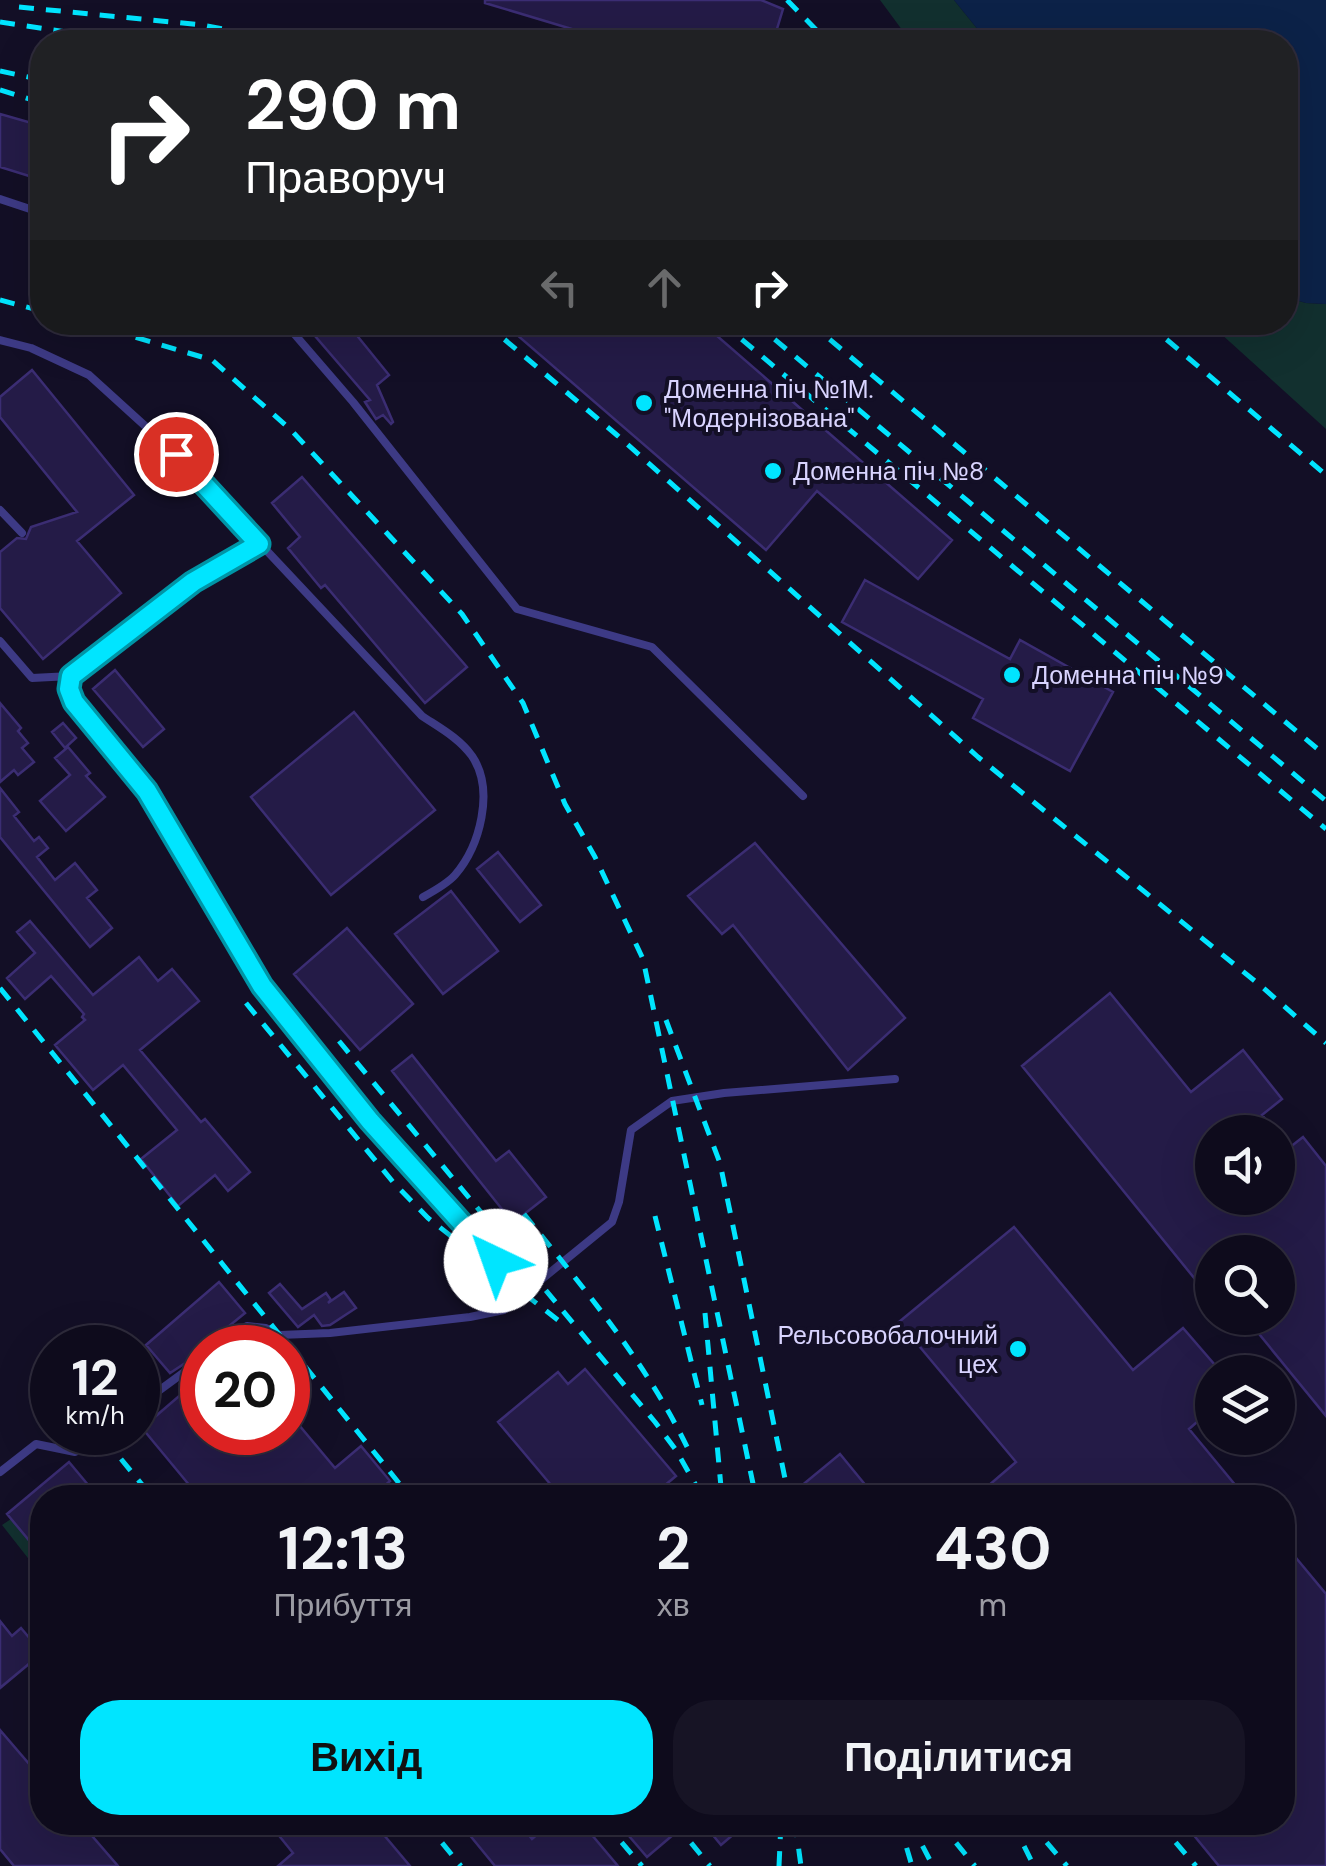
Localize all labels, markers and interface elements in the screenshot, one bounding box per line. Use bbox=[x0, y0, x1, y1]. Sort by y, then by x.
text: 290 m bbox=[245, 60, 461, 151]
icon: right bbox=[80, 70, 210, 200]
text: Праворуч bbox=[245, 148, 446, 207]
icon: left bbox=[532, 260, 587, 315]
icon: ahead bbox=[637, 260, 692, 315]
icon: right bbox=[742, 260, 797, 315]
place label: Доменна піч №1М. "Модернізована" bbox=[664, 373, 874, 435]
marker: Доменна піч №1М. "Модернізована" bbox=[633, 392, 655, 414]
pin bbox=[134, 412, 219, 497]
icon: arrive bbox=[149, 427, 204, 482]
place label: Доменна піч №8 bbox=[793, 455, 984, 488]
marker: Доменна піч №8 bbox=[762, 460, 784, 482]
place label: Доменна піч №9 bbox=[1032, 659, 1224, 692]
marker: Доменна піч №9 bbox=[1001, 664, 1023, 686]
map controls bbox=[1195, 1115, 1295, 1455]
button: sound bbox=[1195, 1115, 1295, 1215]
position arrow bbox=[444, 1209, 548, 1313]
button: search bbox=[1195, 1235, 1295, 1335]
place label: Рельсовобалочний цех bbox=[778, 1319, 998, 1381]
speed limit sign: 20 bbox=[180, 1325, 310, 1455]
marker: Рельсовобалочний цех bbox=[1007, 1338, 1029, 1360]
text: 12 bbox=[71, 1345, 119, 1411]
button: layers bbox=[1195, 1355, 1295, 1455]
text: km/h bbox=[65, 1399, 125, 1432]
text: 12:13 bbox=[278, 1509, 408, 1588]
text: 2 bbox=[656, 1509, 691, 1588]
text: 430 bbox=[934, 1509, 1051, 1588]
text: Прибуття bbox=[274, 1584, 412, 1626]
text: хв bbox=[657, 1584, 690, 1626]
text: m bbox=[979, 1584, 1007, 1626]
button: Вихід bbox=[80, 1700, 653, 1815]
button: Поділитися bbox=[673, 1700, 1245, 1815]

